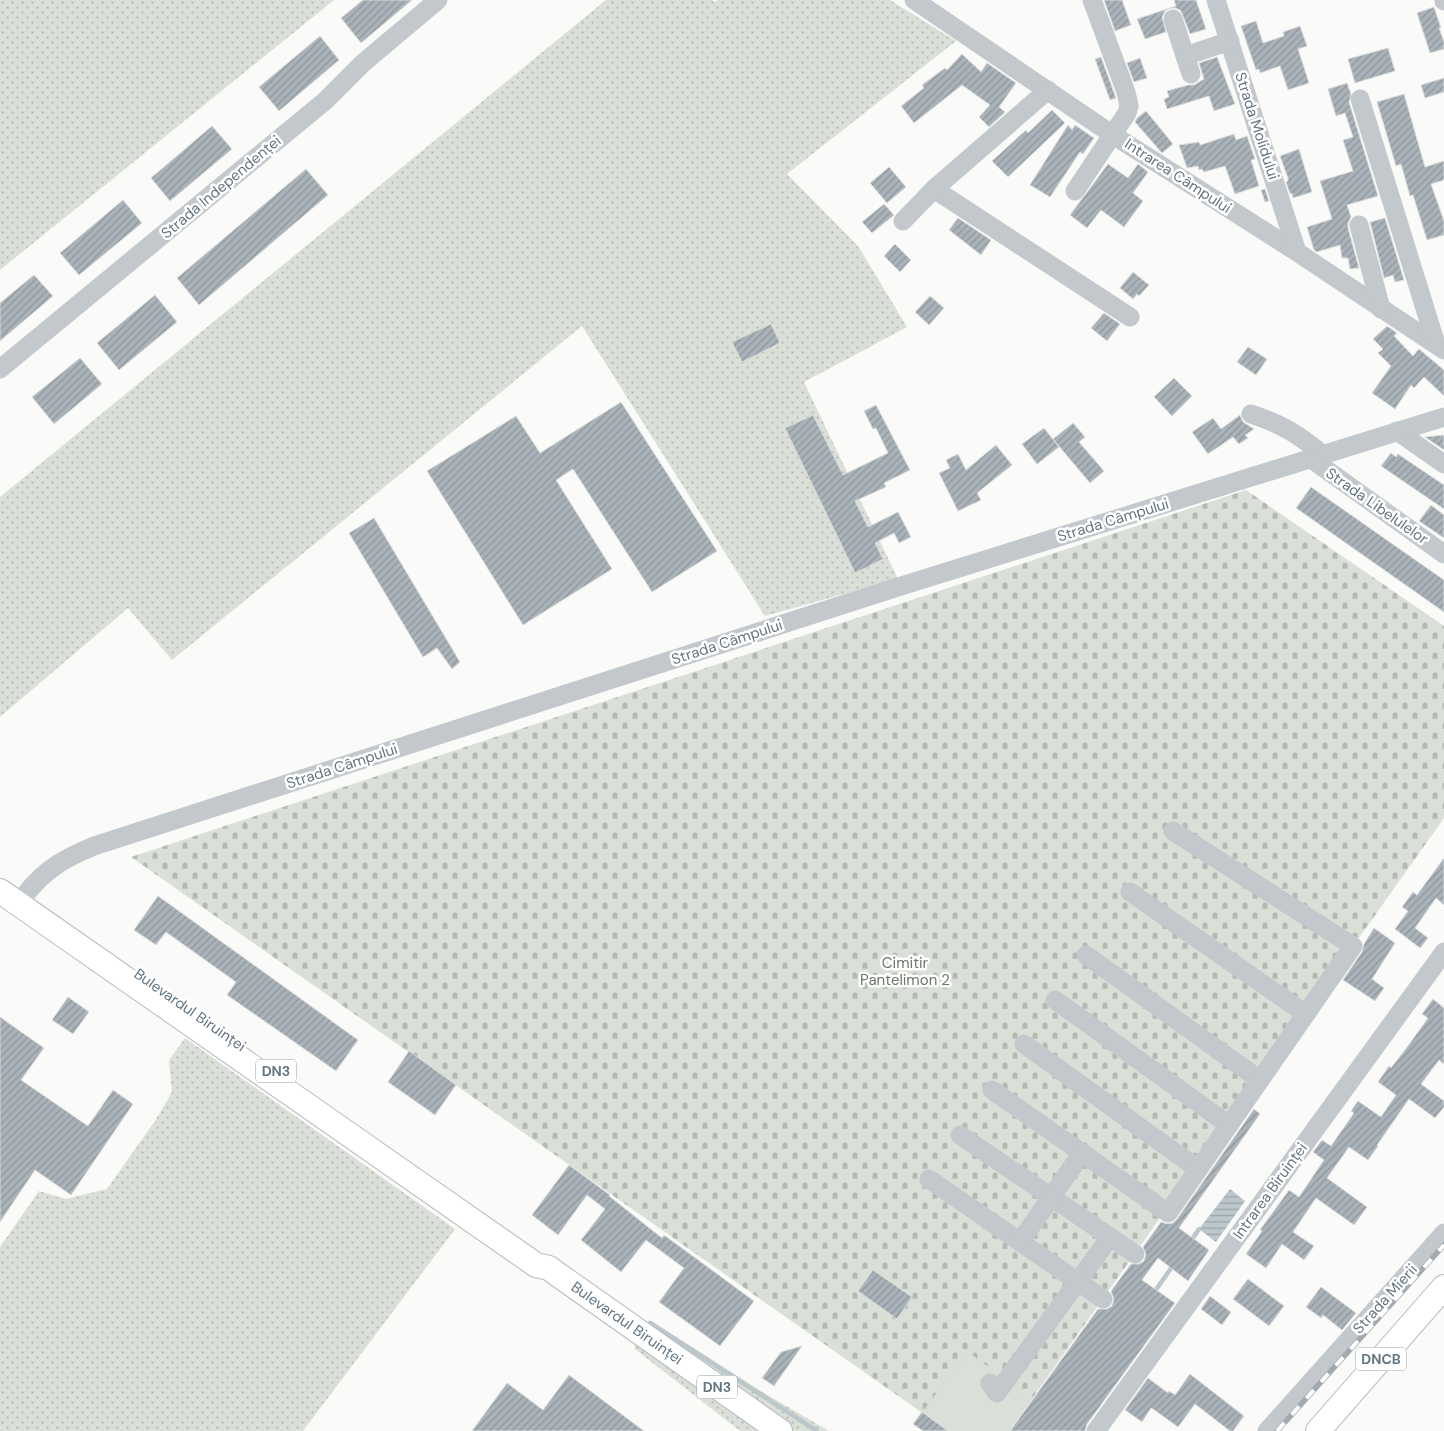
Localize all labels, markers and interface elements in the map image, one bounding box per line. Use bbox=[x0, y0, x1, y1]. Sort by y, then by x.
street label: Strada Molidului bbox=[1230, 70, 1284, 182]
street label: Strada Independenței bbox=[157, 131, 285, 243]
street label: Intrarea Câmpului bbox=[1121, 134, 1235, 218]
street label: Strada Libelulelor bbox=[1322, 463, 1433, 549]
street label: Strada Câmpului bbox=[1055, 494, 1171, 546]
street label: Strada Câmpului bbox=[669, 615, 785, 669]
street label: Strada Câmpului bbox=[284, 739, 400, 793]
park label: Cimitir Pantelimon 2 bbox=[860, 953, 950, 990]
street label: Bulevardul Biruinței bbox=[130, 964, 250, 1056]
road number: DN3 bbox=[256, 1060, 296, 1082]
street label: Intrarea Biruinței bbox=[1228, 1139, 1312, 1243]
street label: Strada Mierii bbox=[1348, 1260, 1422, 1338]
street label: Bulevardul Biruinței bbox=[567, 1277, 687, 1369]
road number: DNCB bbox=[1356, 1348, 1406, 1370]
road number: DN3 bbox=[697, 1375, 737, 1398]

